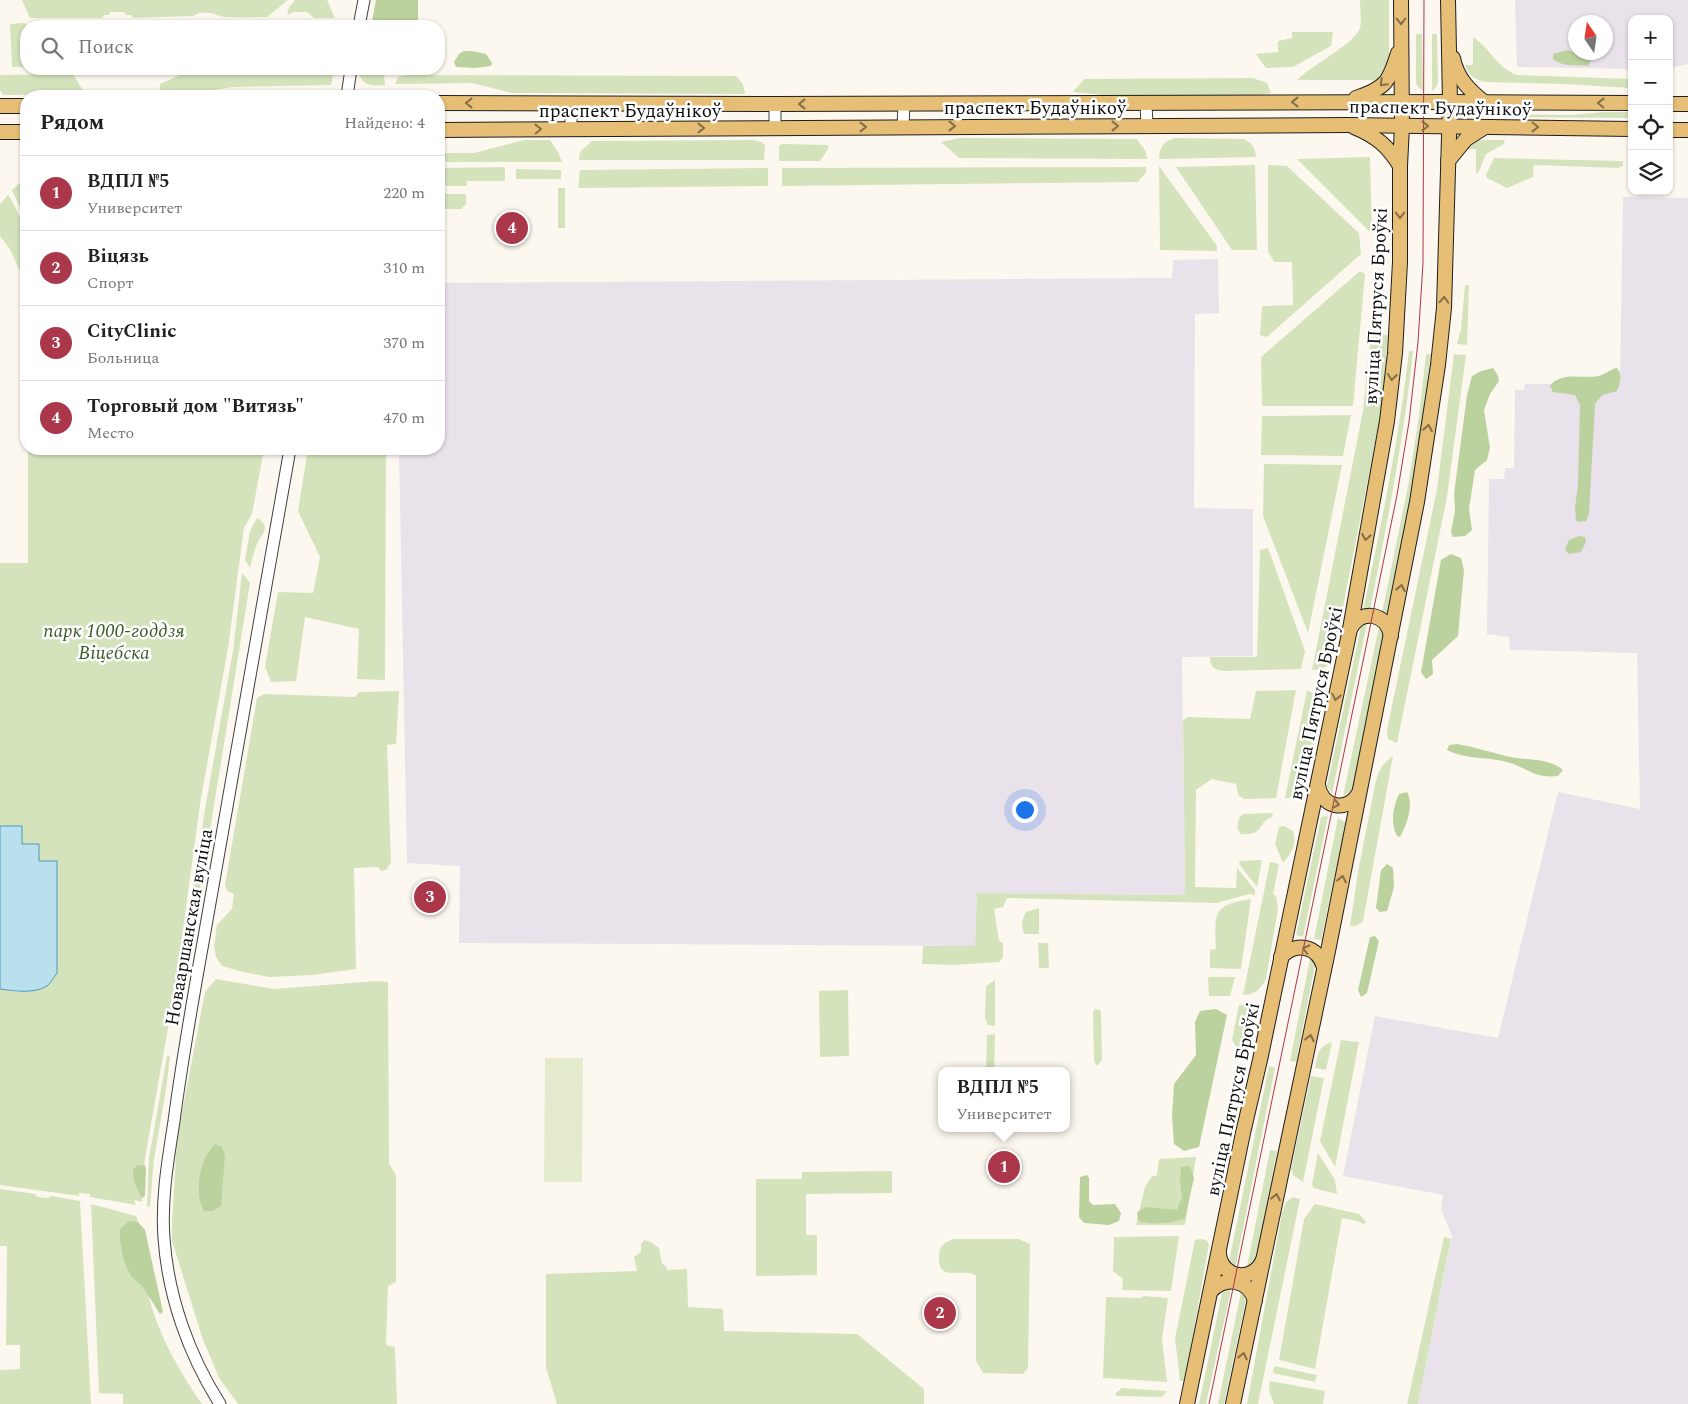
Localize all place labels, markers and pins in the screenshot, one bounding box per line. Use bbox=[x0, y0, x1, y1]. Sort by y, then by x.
pin: 4 bbox=[496, 209, 528, 247]
pin: 3 bbox=[414, 878, 446, 916]
pin: 1 bbox=[988, 1148, 1020, 1186]
pin: 2 bbox=[924, 1294, 956, 1332]

